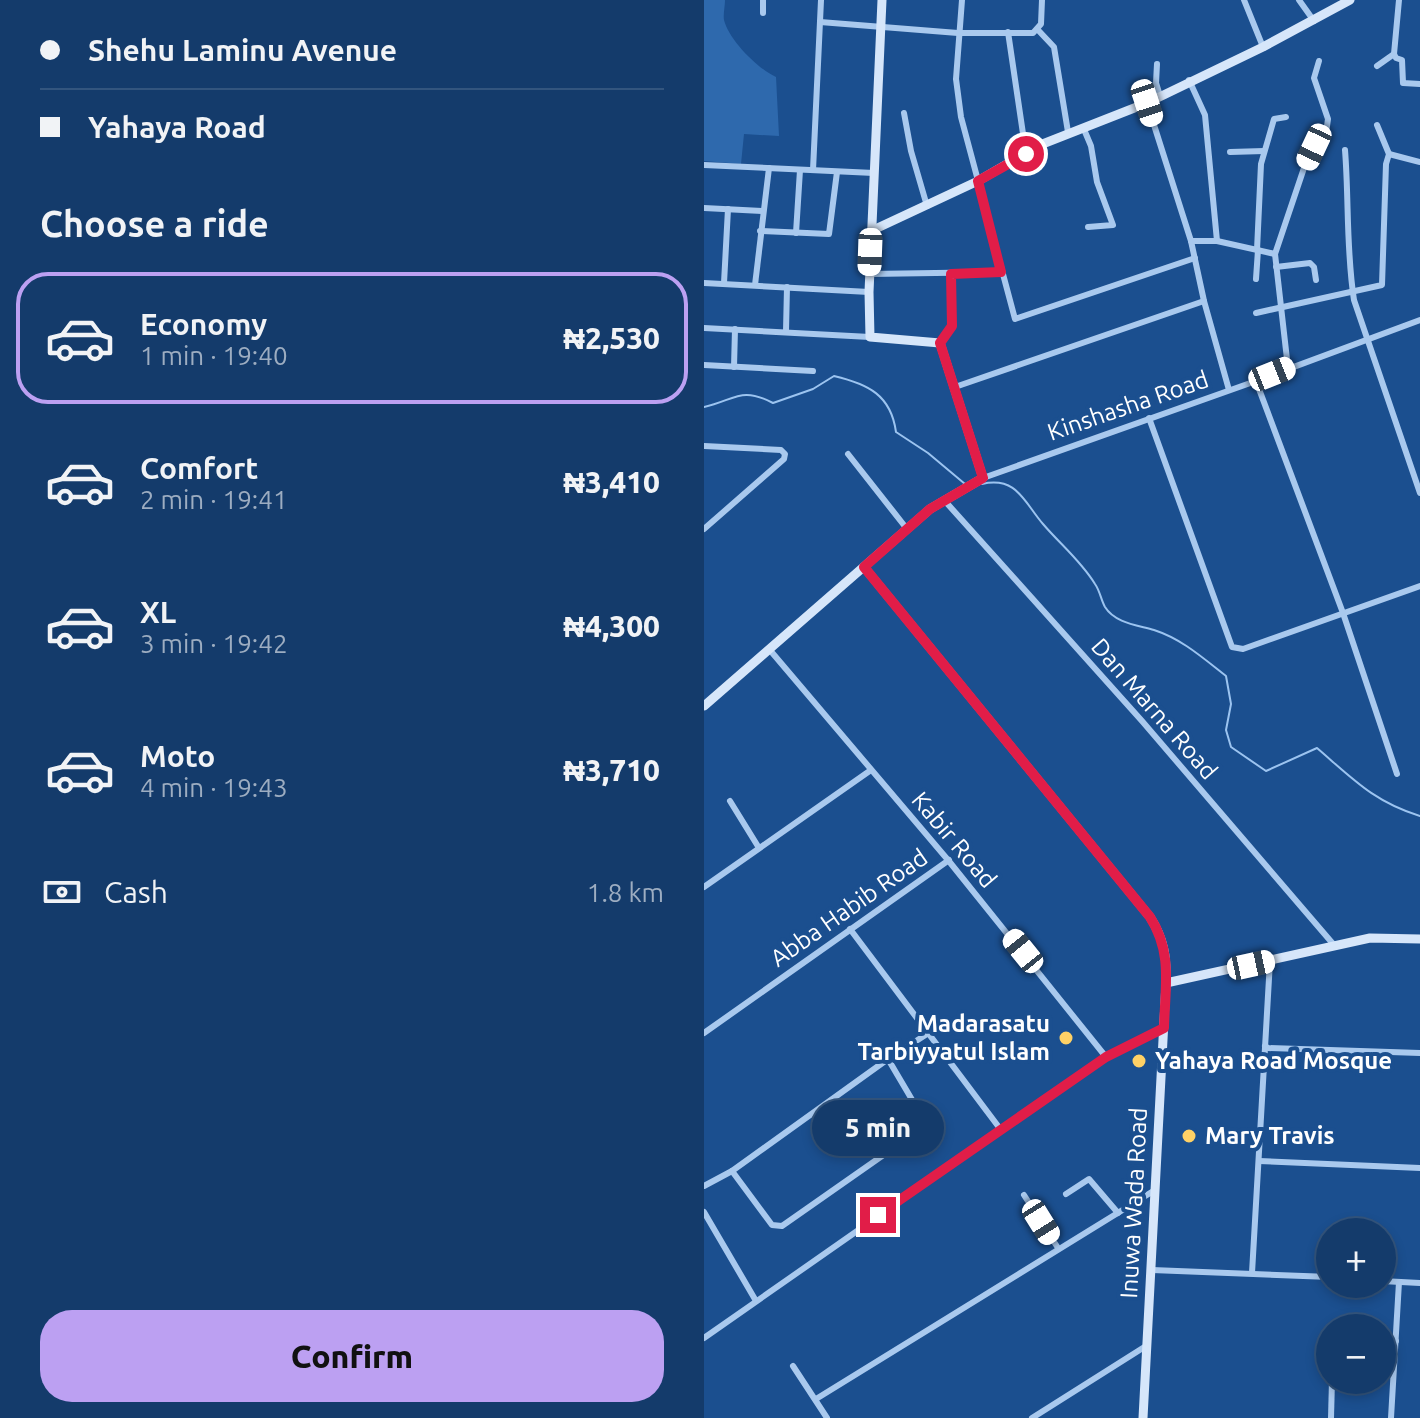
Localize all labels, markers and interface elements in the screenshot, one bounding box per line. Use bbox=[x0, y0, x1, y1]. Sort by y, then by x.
text: Shehu Laminu Avenue bbox=[88, 33, 397, 67]
car bbox=[1128, 76, 1166, 130]
text: Yahaya Road bbox=[88, 110, 266, 144]
car bbox=[1293, 120, 1335, 174]
route start bbox=[1008, 136, 1044, 172]
text: Choose a ride bbox=[40, 203, 269, 244]
car bbox=[857, 228, 883, 276]
icon: car bbox=[44, 302, 116, 374]
text: Economy bbox=[140, 307, 267, 341]
text: ₦2,530 bbox=[563, 321, 660, 355]
text: 1 min · 19:40 bbox=[140, 341, 288, 370]
car bbox=[1245, 354, 1299, 394]
street label: Kinshasha Road bbox=[1044, 365, 1212, 446]
icon: car bbox=[44, 446, 116, 518]
text: Comfort bbox=[140, 451, 258, 485]
text: ₦3,410 bbox=[563, 465, 660, 499]
text: 2 min · 19:41 bbox=[140, 485, 288, 514]
icon: car bbox=[44, 590, 116, 662]
text: XL bbox=[140, 595, 176, 629]
text: ₦4,300 bbox=[563, 609, 660, 643]
text: 3 min · 19:42 bbox=[140, 629, 288, 658]
street label: Dan Marna Road bbox=[1086, 633, 1223, 785]
icon: car bbox=[44, 734, 116, 806]
text: Moto bbox=[140, 739, 215, 773]
text: ₦3,710 bbox=[563, 753, 660, 787]
text: 4 min · 19:43 bbox=[140, 773, 288, 802]
street label: Kabir Road bbox=[907, 786, 1002, 893]
street label: Abba Habib Road bbox=[765, 843, 932, 972]
icon: cash bbox=[40, 870, 84, 914]
text: Cash bbox=[104, 875, 168, 909]
text: 1.8 km bbox=[587, 878, 664, 907]
car bbox=[999, 925, 1047, 977]
car bbox=[1225, 948, 1277, 982]
place label: Madarasatu Tarbiyyatul Islam bbox=[858, 1010, 1050, 1065]
marker: Madarasatu Tarbiyyatul Islam bbox=[1057, 1029, 1075, 1047]
place label: Yahaya Road Mosque bbox=[1155, 1047, 1392, 1074]
marker: Yahaya Road Mosque bbox=[1130, 1052, 1148, 1070]
callout: 5 min bbox=[812, 1099, 944, 1155]
street label: Inuwa Wada Road bbox=[1115, 1107, 1152, 1299]
text: 5 min bbox=[845, 1113, 911, 1142]
place label: Mary Travis bbox=[1205, 1122, 1335, 1149]
marker: Mary Travis bbox=[1180, 1127, 1198, 1145]
car bbox=[1018, 1195, 1064, 1249]
route end bbox=[860, 1197, 896, 1233]
map controls bbox=[1316, 1218, 1396, 1394]
button: + bbox=[1316, 1218, 1396, 1298]
button: Confirm bbox=[40, 1310, 664, 1402]
button: − bbox=[1316, 1314, 1396, 1394]

